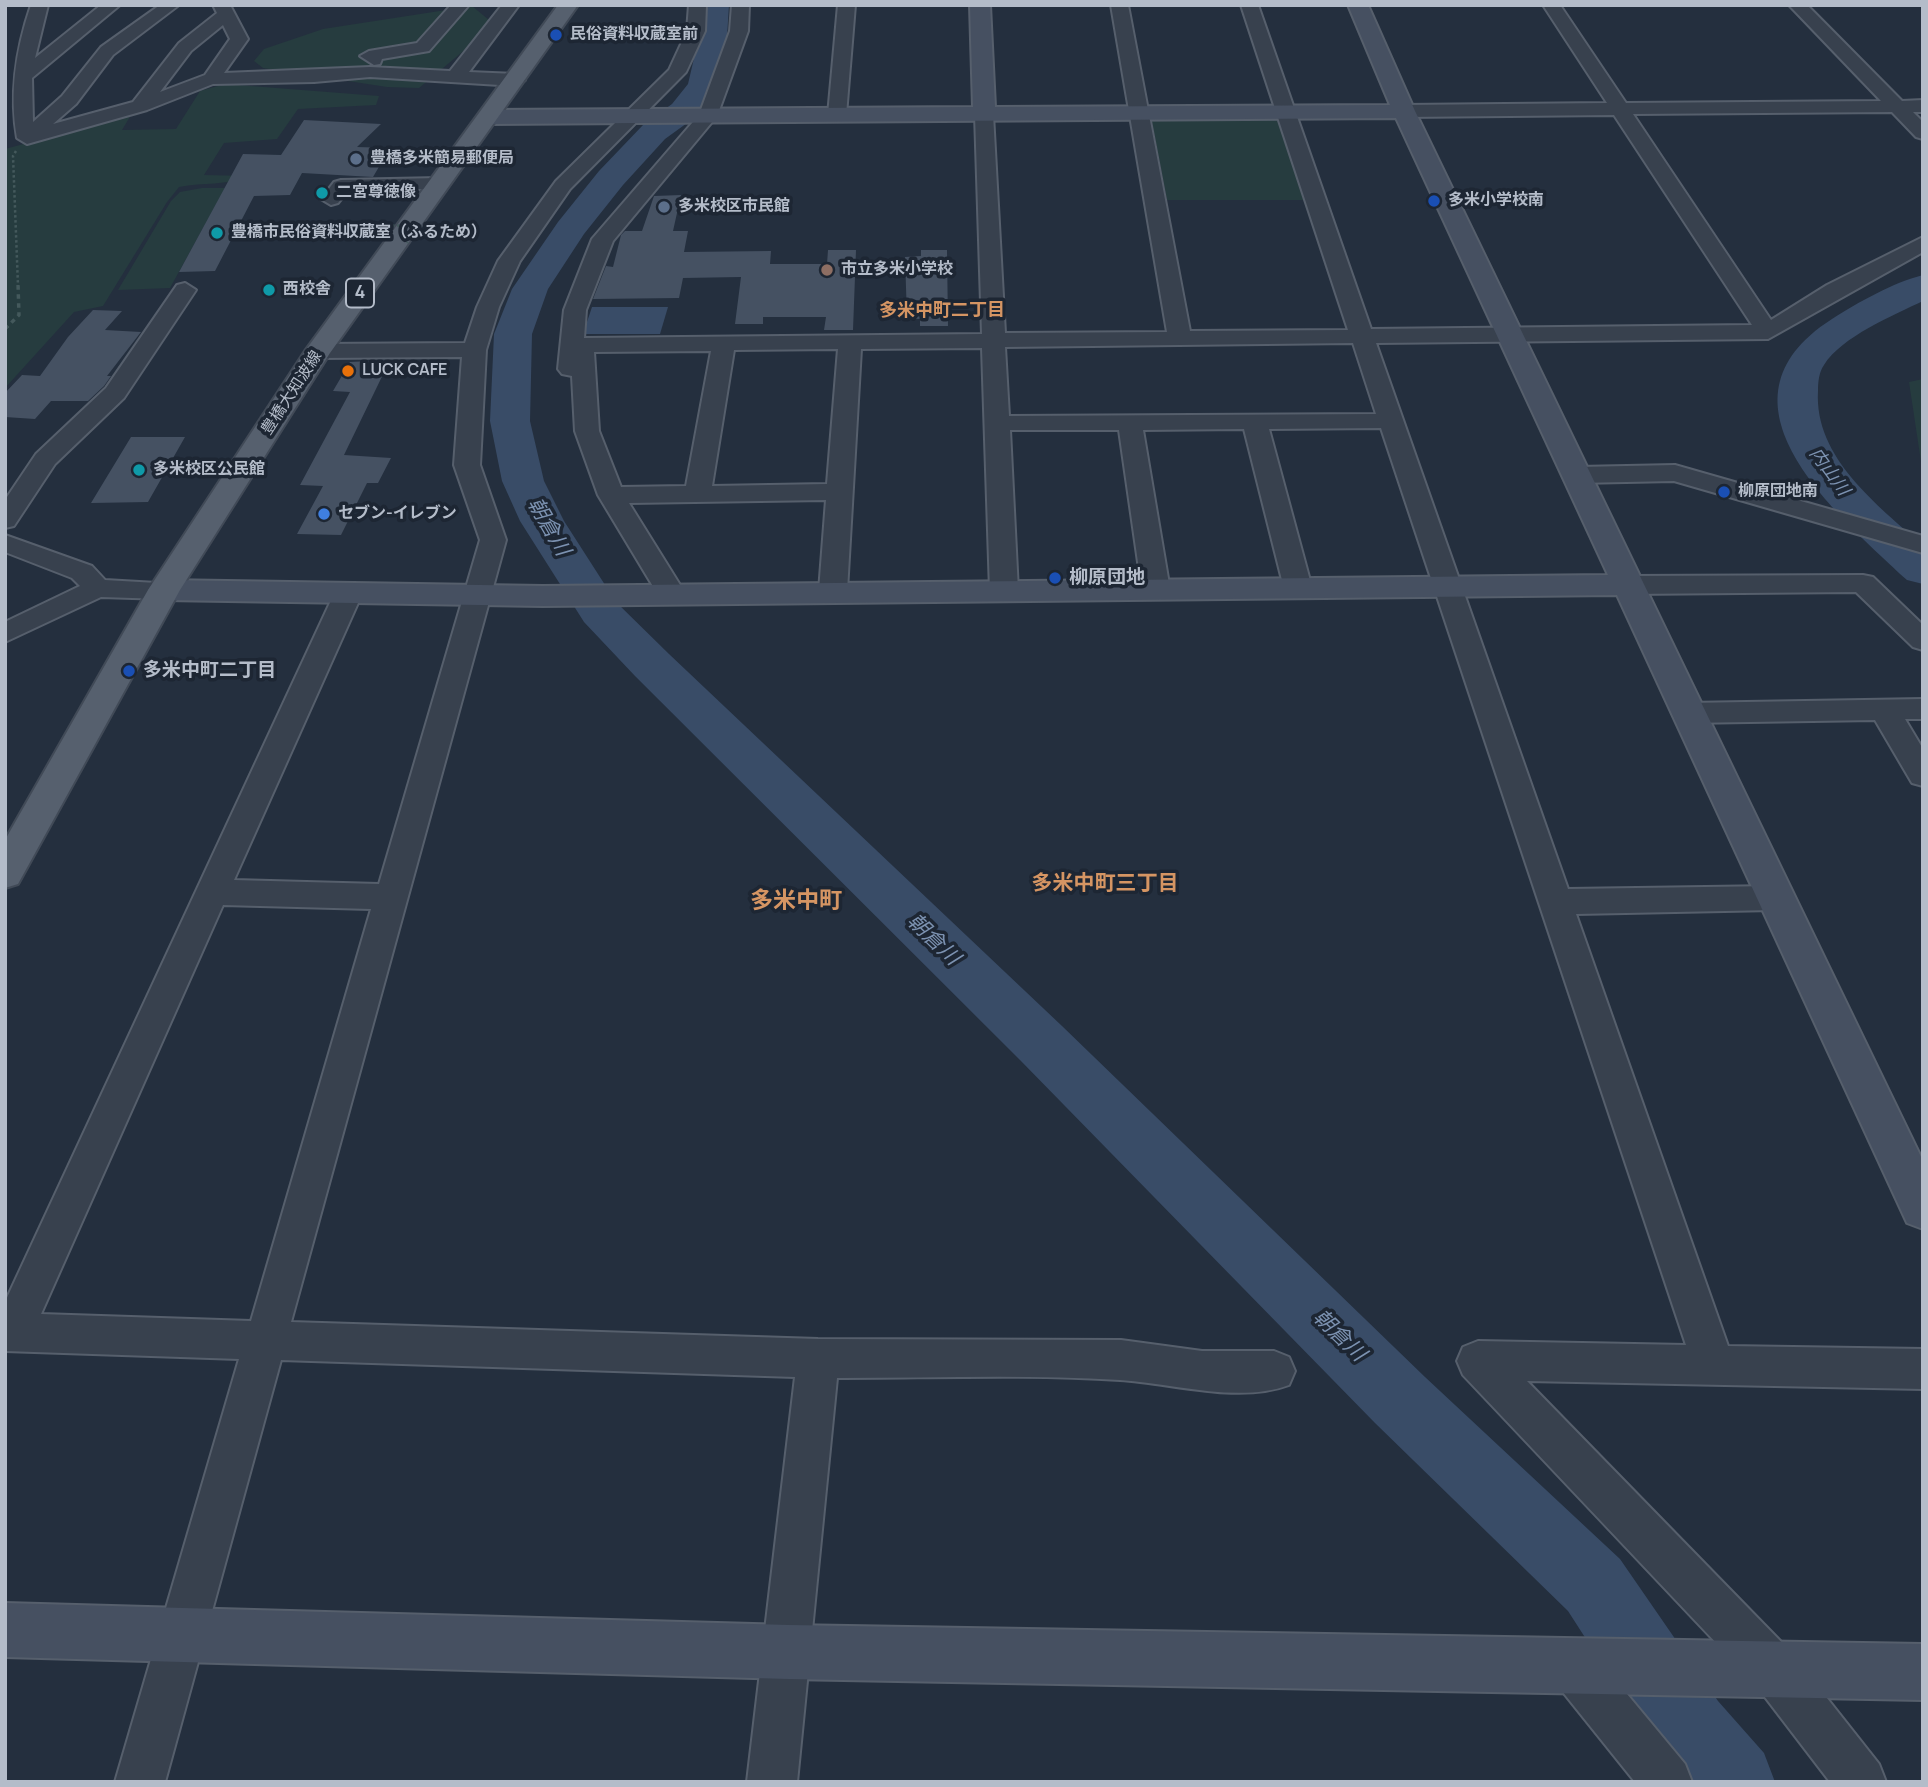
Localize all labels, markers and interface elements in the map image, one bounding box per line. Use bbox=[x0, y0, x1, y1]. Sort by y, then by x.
place label: 民俗資料収蔵室前 bbox=[570, 25, 698, 45]
marker: 民俗資料収蔵室前 bbox=[548, 27, 564, 43]
place label: 豊橋多米簡易郵便局 bbox=[370, 149, 514, 169]
marker: 豊橋多米簡易郵便局 bbox=[348, 151, 364, 167]
place label: 二宮尊徳像 bbox=[336, 183, 416, 203]
marker: 二宮尊徳像 bbox=[314, 185, 330, 201]
place label: 多米小学校南 bbox=[1448, 191, 1544, 211]
marker: 多米小学校南 bbox=[1426, 193, 1442, 209]
place label: 多米校区市民館 bbox=[678, 197, 790, 217]
marker: 多米校区市民館 bbox=[656, 199, 672, 215]
place label: 豊橋市民俗資料収蔵室（ふるため） bbox=[231, 223, 487, 243]
marker: 豊橋市民俗資料収蔵室（ふるため） bbox=[209, 225, 225, 241]
place label: 市立多米小学校 bbox=[841, 260, 953, 280]
marker: 市立多米小学校 bbox=[819, 262, 835, 278]
road number: 4 bbox=[346, 278, 374, 307]
place label: 西校舎 bbox=[283, 280, 331, 300]
marker: 西校舎 bbox=[261, 282, 277, 298]
district label: 多米中町二丁目 bbox=[879, 300, 1005, 322]
street label: 豊橋大知波線 bbox=[258, 348, 326, 438]
place label: LUCK CAFE bbox=[362, 361, 447, 381]
marker: LUCK CAFE bbox=[340, 363, 356, 379]
water label: 内山川 bbox=[1804, 444, 1854, 500]
place label: 多米校区公民館 bbox=[153, 460, 265, 480]
marker: 多米校区公民館 bbox=[131, 462, 147, 478]
place label: 柳原団地南 bbox=[1738, 482, 1818, 502]
marker: 柳原団地南 bbox=[1716, 484, 1732, 500]
water label: 朝倉川 bbox=[521, 493, 575, 561]
place label: セブン-イレブン bbox=[338, 504, 457, 524]
marker: セブン-イレブン bbox=[316, 506, 332, 522]
place label: 柳原団地 bbox=[1069, 567, 1145, 589]
marker: 柳原団地 bbox=[1047, 570, 1063, 586]
place label: 多米中町二丁目 bbox=[143, 660, 276, 682]
marker: 多米中町二丁目 bbox=[121, 663, 137, 679]
district label: 多米中町三丁目 bbox=[1032, 871, 1178, 897]
district label: 多米中町 bbox=[750, 888, 842, 916]
water label: 朝倉川 bbox=[902, 909, 964, 971]
water label: 朝倉川 bbox=[1308, 1305, 1370, 1367]

